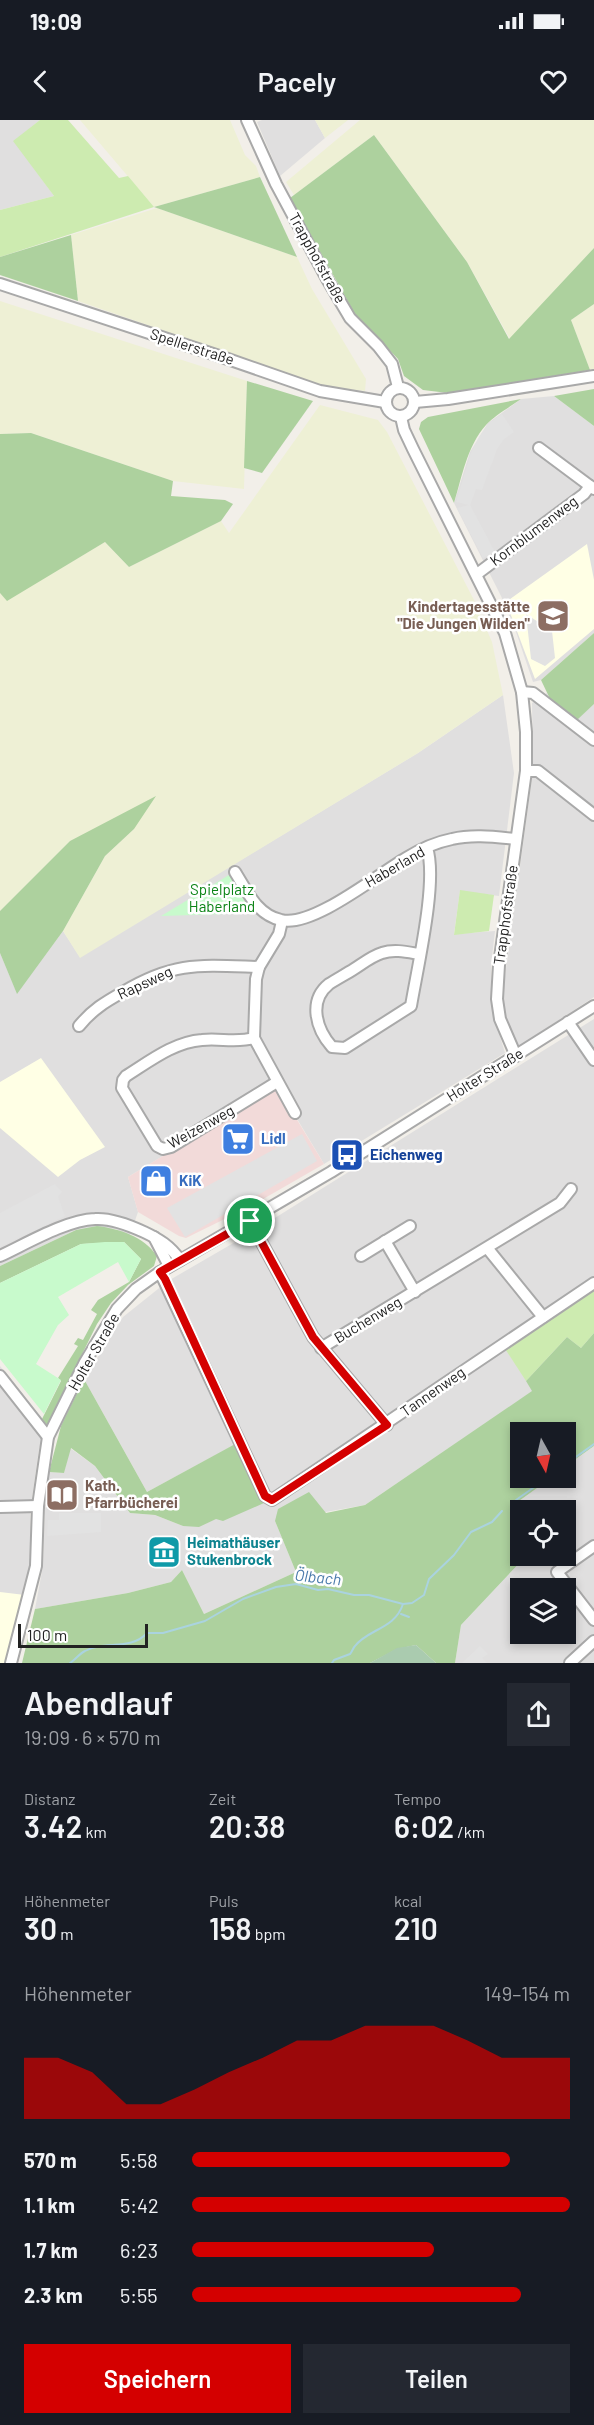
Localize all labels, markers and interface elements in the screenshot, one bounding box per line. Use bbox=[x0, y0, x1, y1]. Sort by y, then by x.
text: 19:09 bbox=[30, 8, 82, 34]
icon: back bbox=[24, 65, 57, 98]
text: Pacely bbox=[258, 65, 336, 97]
icon: heart bbox=[537, 65, 570, 98]
street label: Trapphofstraße bbox=[286, 209, 350, 306]
street label: Spellerstraße bbox=[148, 324, 237, 368]
street label: Kornblumenweg bbox=[486, 491, 581, 569]
place label: Kindertagesstätte "Die Jungen Wilden" bbox=[397, 597, 531, 632]
school or university icon: Kindertagesstätte "Die Jungen Wilden" bbox=[535, 598, 571, 634]
street label: Haberland bbox=[361, 842, 428, 891]
street label: Trapphofstraße bbox=[489, 864, 521, 966]
park label: Spielplatz Haberland bbox=[189, 880, 255, 915]
street label: Rapsweg bbox=[114, 962, 175, 1003]
street label: Holter Straße bbox=[443, 1044, 526, 1105]
street label: Weizenweg bbox=[164, 1100, 237, 1152]
supermarket icon: Lidl bbox=[220, 1121, 256, 1157]
place label: Lidl bbox=[261, 1129, 286, 1147]
bus stop icon: Eichenweg bbox=[329, 1137, 365, 1173]
place label: Eichenweg bbox=[370, 1145, 443, 1163]
shop icon: KiK bbox=[138, 1163, 174, 1199]
place label: KiK bbox=[179, 1171, 202, 1189]
pin bbox=[224, 1195, 275, 1246]
icon: arrive bbox=[233, 1204, 266, 1237]
street label: Buchenweg bbox=[330, 1292, 404, 1346]
street label: Holter Straße bbox=[64, 1309, 123, 1394]
street label: Tannenweg bbox=[397, 1362, 468, 1420]
north arrow bbox=[510, 1422, 576, 1488]
map controls bbox=[510, 1422, 576, 1644]
place label: Kath. Pfarrbücherei bbox=[85, 1476, 178, 1511]
library icon: Kath. Pfarrbücherei bbox=[44, 1477, 80, 1513]
button: locate bbox=[510, 1500, 576, 1566]
place label: Heimathäuser Stukenbrock bbox=[187, 1533, 280, 1568]
museum icon: Heimathäuser Stukenbrock bbox=[146, 1534, 182, 1570]
water label: Ölbach bbox=[294, 1565, 342, 1588]
button: layers bbox=[510, 1578, 576, 1644]
scale bar bbox=[18, 1621, 148, 1648]
text: 100 m bbox=[27, 1625, 67, 1644]
text: Abendlauf bbox=[24, 1682, 173, 1722]
button: share bbox=[507, 1683, 570, 1746]
text: 19:09 · 6 × 570 m bbox=[24, 1725, 160, 1749]
text: Distanz bbox=[24, 1789, 75, 1808]
text: Zeit bbox=[209, 1789, 236, 1808]
text: Tempo bbox=[394, 1789, 441, 1808]
text: 3.42 bbox=[24, 1808, 82, 1844]
text: 20:38 bbox=[209, 1808, 285, 1844]
text: 6:02 bbox=[394, 1808, 454, 1844]
text: km bbox=[82, 1822, 107, 1841]
text: /km bbox=[454, 1822, 485, 1841]
text: Höhenmeter bbox=[24, 1891, 110, 1910]
text: Puls bbox=[209, 1891, 238, 1910]
text: kcal bbox=[394, 1891, 422, 1910]
text: 30 bbox=[24, 1910, 57, 1946]
text: 158 bbox=[209, 1910, 251, 1946]
text: 210 bbox=[394, 1910, 438, 1946]
text: m bbox=[57, 1924, 73, 1943]
text: bpm bbox=[251, 1924, 286, 1943]
text: Höhenmeter bbox=[24, 1981, 132, 2005]
text: 149–154 m bbox=[484, 1981, 570, 2005]
text: 570 m bbox=[24, 2148, 77, 2172]
text: 5:58 bbox=[120, 2148, 158, 2172]
text: 1.1 km bbox=[24, 2193, 75, 2217]
text: 5:42 bbox=[120, 2193, 159, 2217]
text: 1.7 km bbox=[24, 2238, 78, 2262]
text: 6:23 bbox=[120, 2238, 158, 2262]
text: 2.3 km bbox=[24, 2283, 83, 2307]
text: 5:55 bbox=[120, 2283, 158, 2307]
button: Speichern bbox=[24, 2344, 291, 2413]
button: Teilen bbox=[303, 2344, 570, 2413]

